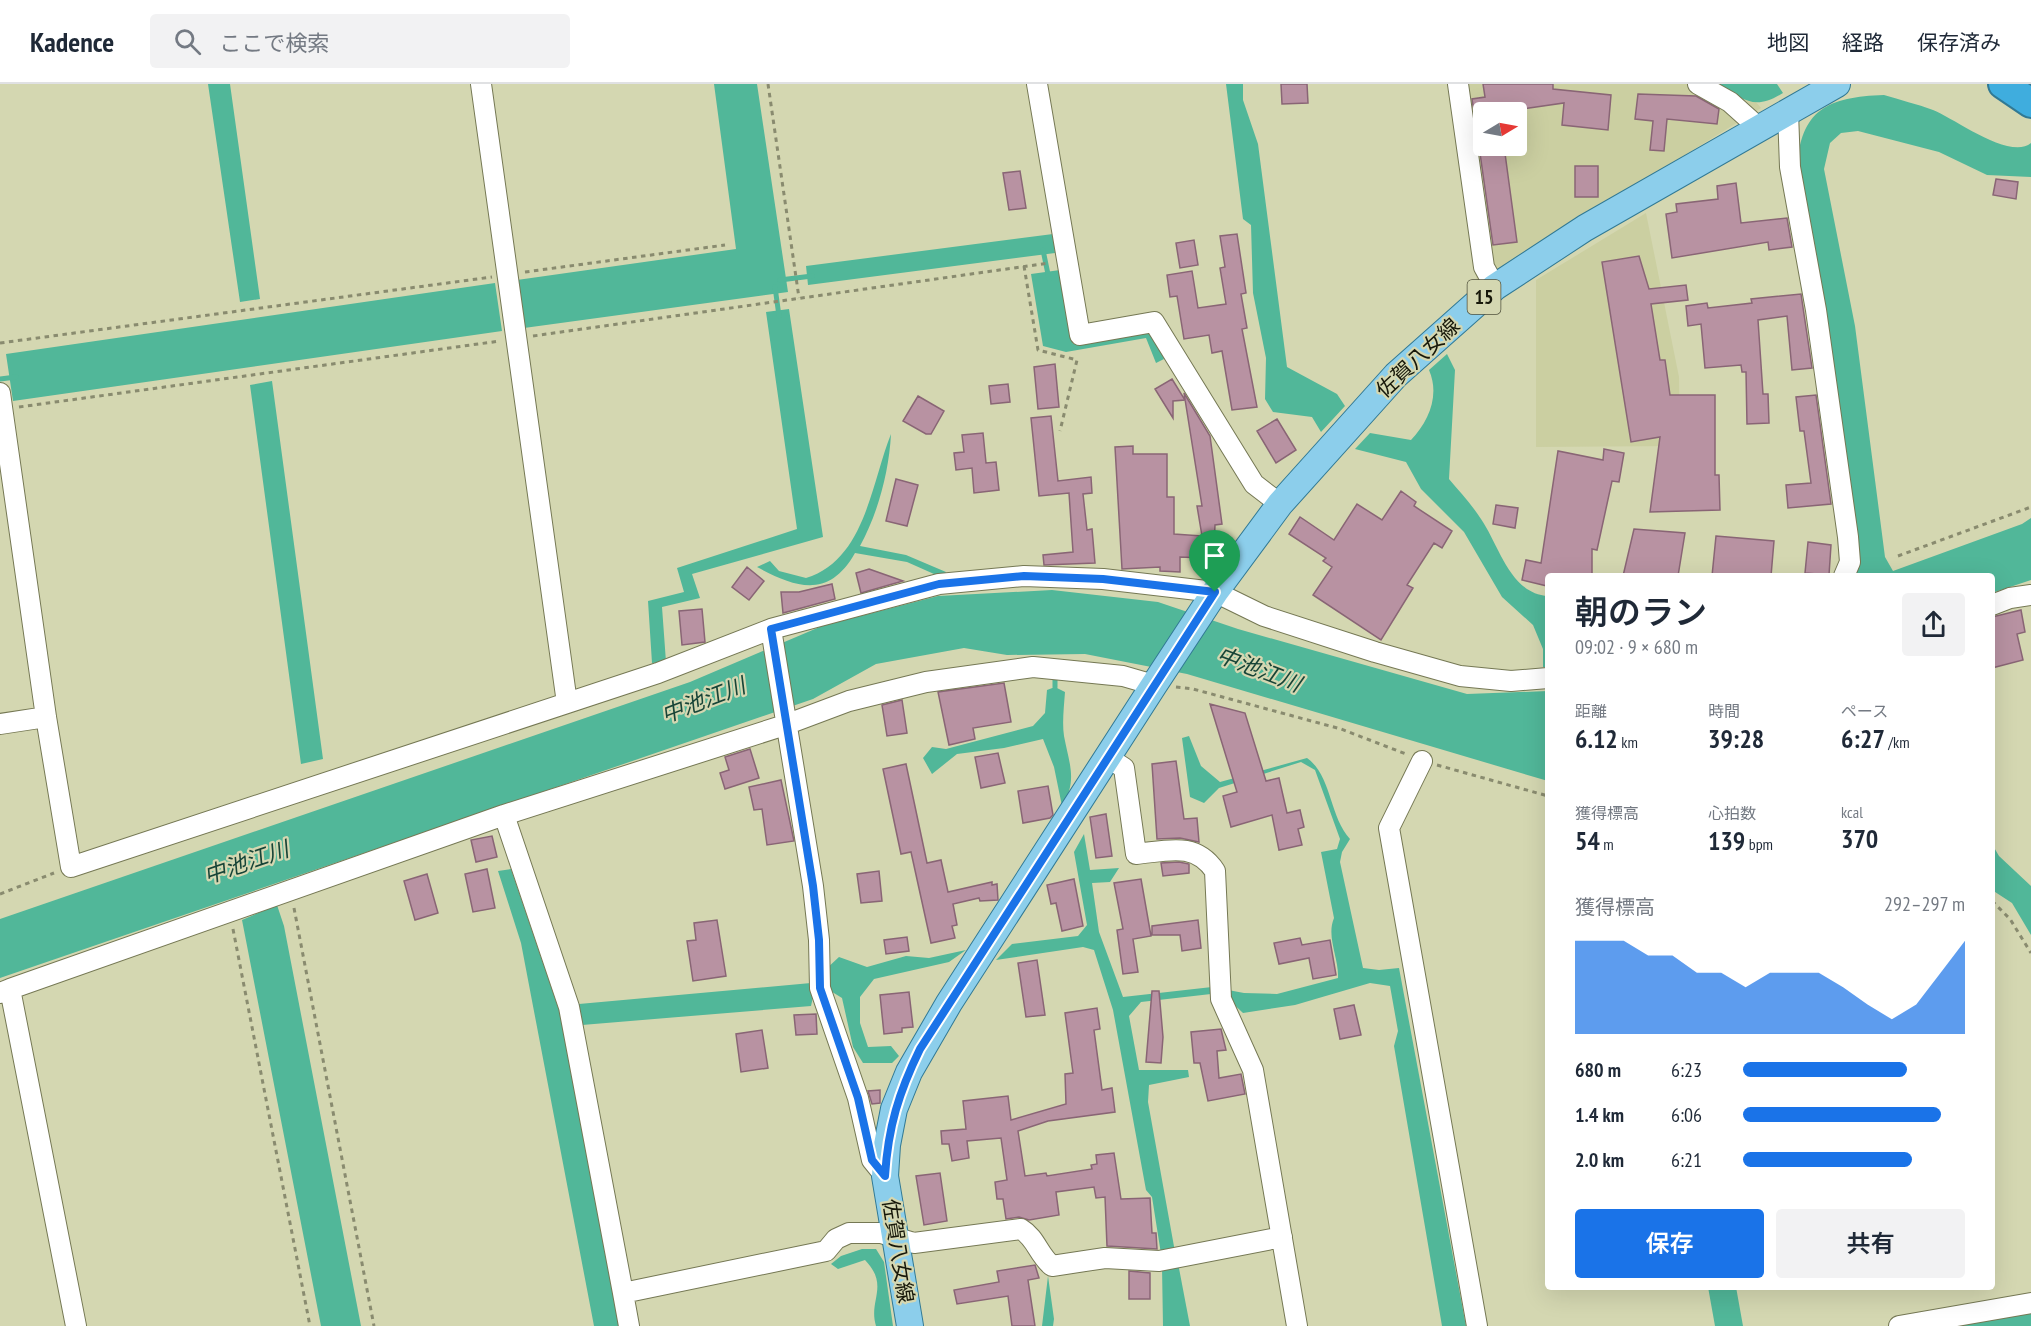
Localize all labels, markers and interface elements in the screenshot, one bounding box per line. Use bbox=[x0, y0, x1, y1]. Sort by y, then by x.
search box bbox=[150, 14, 570, 68]
text: Kadence bbox=[30, 23, 114, 60]
icon: search bbox=[171, 25, 204, 58]
text: ここで検索 bbox=[219, 29, 329, 57]
text: 地図 bbox=[1767, 29, 1809, 56]
text: 経路 bbox=[1842, 29, 1884, 56]
text: 保存済み bbox=[1917, 29, 2001, 56]
north arrow bbox=[1473, 102, 1527, 156]
map controls bbox=[1473, 102, 1527, 156]
road number: 15 bbox=[1468, 280, 1500, 314]
street label: 佐賀八女線 bbox=[1370, 312, 1465, 403]
pin bbox=[1189, 530, 1240, 592]
icon: arrive bbox=[1198, 539, 1231, 572]
text: 朝のラン bbox=[1575, 590, 1707, 633]
button: share bbox=[1902, 593, 1965, 656]
text: 09:02 · 9 × 680 m bbox=[1575, 634, 1698, 660]
water label: 中池江川 bbox=[1213, 640, 1307, 699]
water label: 中池江川 bbox=[657, 670, 751, 729]
text: 距離 bbox=[1575, 701, 1607, 721]
text: 時間 bbox=[1708, 701, 1740, 721]
text: ペース bbox=[1841, 701, 1888, 721]
text: 6.12 bbox=[1575, 722, 1618, 755]
text: 39:28 bbox=[1708, 722, 1764, 755]
text: 6:27 bbox=[1841, 722, 1885, 755]
text: km bbox=[1618, 732, 1638, 752]
text: /km bbox=[1885, 732, 1910, 752]
text: kcal bbox=[1841, 802, 1863, 822]
text: 獲得標高 bbox=[1575, 803, 1639, 823]
text: 心拍数 bbox=[1708, 803, 1756, 823]
text: 370 bbox=[1841, 822, 1878, 855]
text: 54 bbox=[1575, 824, 1600, 857]
text: 139 bbox=[1708, 824, 1745, 857]
water label: 中池江川 bbox=[200, 834, 294, 890]
text: m bbox=[1600, 834, 1614, 854]
text: bpm bbox=[1745, 834, 1773, 854]
text: 292–297 m bbox=[1884, 891, 1965, 917]
text: 獲得標高 bbox=[1575, 894, 1655, 920]
text: 680 m bbox=[1575, 1057, 1621, 1083]
text: 6:23 bbox=[1671, 1057, 1702, 1083]
text: 1.4 km bbox=[1575, 1102, 1624, 1128]
text: 6:06 bbox=[1671, 1102, 1702, 1128]
text: 2.0 km bbox=[1575, 1147, 1624, 1173]
text: 6:21 bbox=[1671, 1147, 1702, 1173]
street label: 佐賀八女線 bbox=[877, 1197, 920, 1305]
button: 保存 bbox=[1575, 1209, 1764, 1278]
button: 共有 bbox=[1776, 1209, 1965, 1278]

